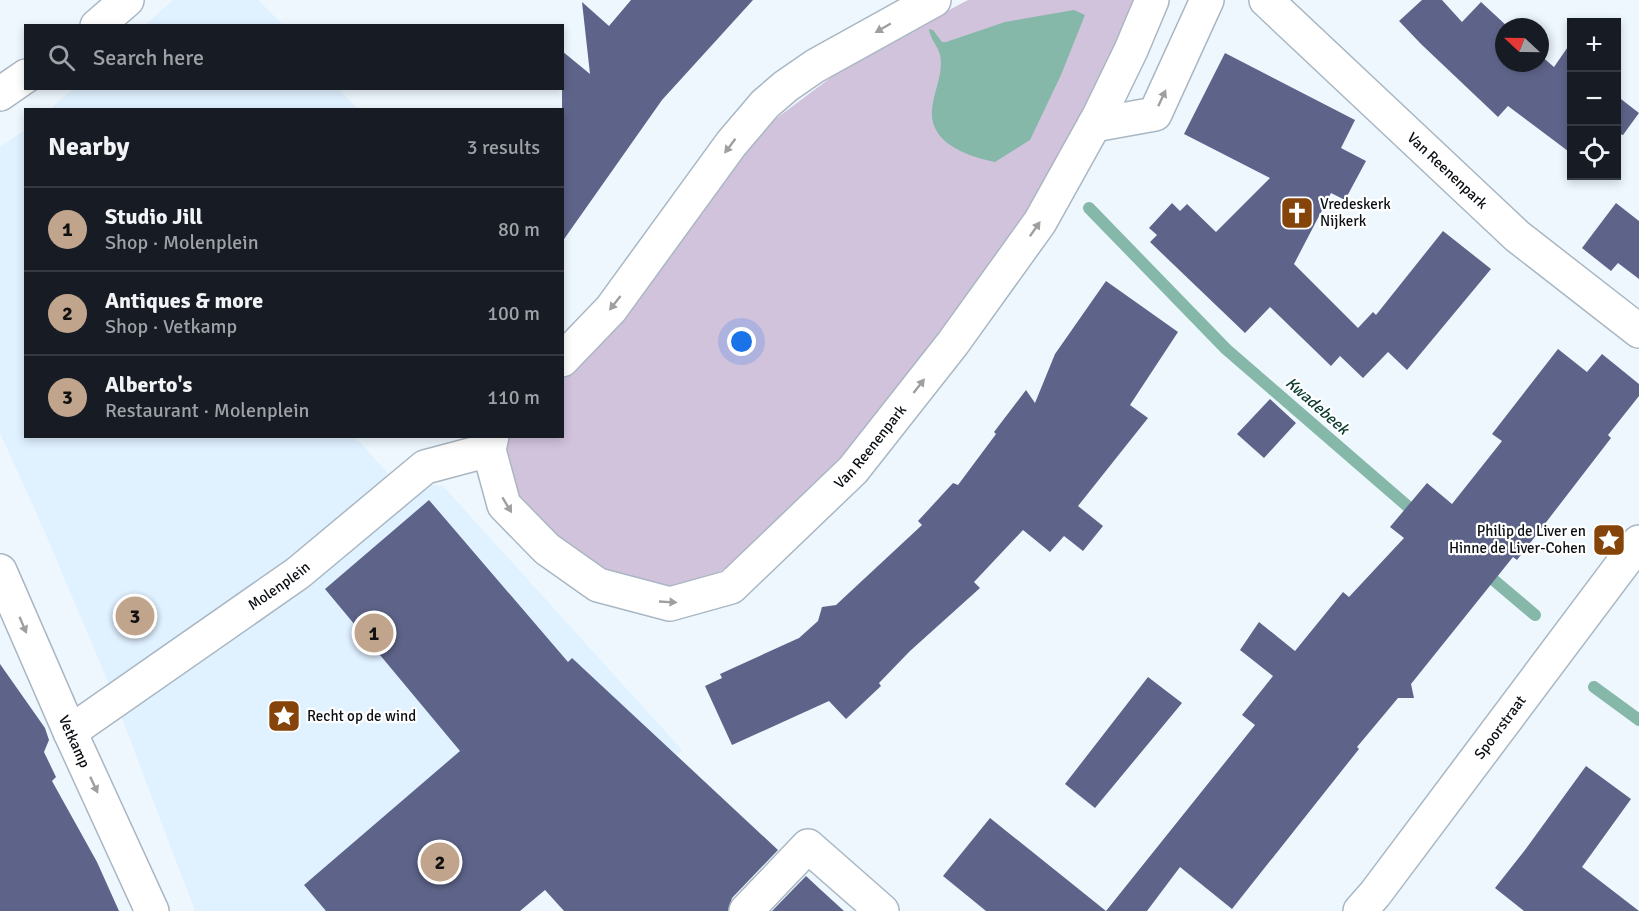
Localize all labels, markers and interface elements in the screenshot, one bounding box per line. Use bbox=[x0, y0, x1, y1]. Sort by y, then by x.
north arrow bbox=[1495, 18, 1549, 72]
map controls bbox=[1567, 18, 1621, 180]
button: + bbox=[1567, 18, 1621, 72]
one-way arrow bbox=[874, 23, 891, 33]
search box bbox=[24, 24, 564, 90]
icon: search bbox=[45, 41, 78, 74]
text: Search here bbox=[93, 44, 204, 71]
button: − bbox=[1567, 72, 1621, 126]
one-way arrow bbox=[1158, 89, 1167, 106]
button: locate bbox=[1567, 126, 1621, 180]
street label: Van Reenenpark bbox=[1404, 129, 1492, 213]
text: Nearby bbox=[48, 131, 129, 163]
text: 3 results bbox=[467, 135, 540, 160]
one-way arrow bbox=[724, 137, 736, 153]
church icon: Vredeskerk Nijkerk bbox=[1279, 195, 1315, 231]
place label: Vredeskerk Nijkerk bbox=[1320, 195, 1391, 230]
text: Studio Jill bbox=[105, 203, 203, 230]
text: 1 bbox=[62, 217, 73, 242]
text: 80 m bbox=[498, 217, 540, 242]
one-way arrow bbox=[1029, 221, 1041, 237]
text: Shop · Molenplein bbox=[105, 230, 259, 255]
text: Antiques & more bbox=[105, 287, 263, 314]
one-way arrow bbox=[610, 296, 622, 311]
text: 2 bbox=[62, 301, 73, 326]
text: 100 m bbox=[487, 301, 540, 326]
text: Shop · Vetkamp bbox=[105, 314, 237, 339]
your location bbox=[727, 327, 756, 356]
text: Alberto's bbox=[105, 371, 192, 398]
water label: Kwadebeek bbox=[1281, 373, 1354, 440]
one-way arrow bbox=[913, 378, 926, 394]
text: 3 bbox=[62, 385, 73, 410]
text: 110 m bbox=[487, 385, 540, 410]
text: Restaurant · Molenplein bbox=[105, 398, 310, 423]
street label: Van Reenenpark bbox=[830, 401, 910, 492]
one-way arrow bbox=[501, 496, 512, 513]
place label: Philip de Liver en Hinne de Liver-Cohen bbox=[1449, 522, 1586, 557]
place icon: Philip de Liver en Hinne de Liver-Cohen bbox=[1591, 522, 1627, 558]
street label: Molenplein bbox=[245, 558, 314, 614]
pin: 3 bbox=[116, 594, 154, 638]
one-way arrow bbox=[659, 597, 678, 606]
pin: 1 bbox=[354, 610, 394, 656]
one-way arrow bbox=[18, 616, 28, 634]
street label: Spoorstraat bbox=[1470, 692, 1530, 763]
place icon: Recht op de wind bbox=[266, 698, 302, 734]
place label: Recht op de wind bbox=[307, 707, 416, 725]
street label: Vetkamp bbox=[55, 712, 94, 771]
one-way arrow bbox=[89, 776, 99, 794]
pin: 2 bbox=[420, 840, 460, 884]

